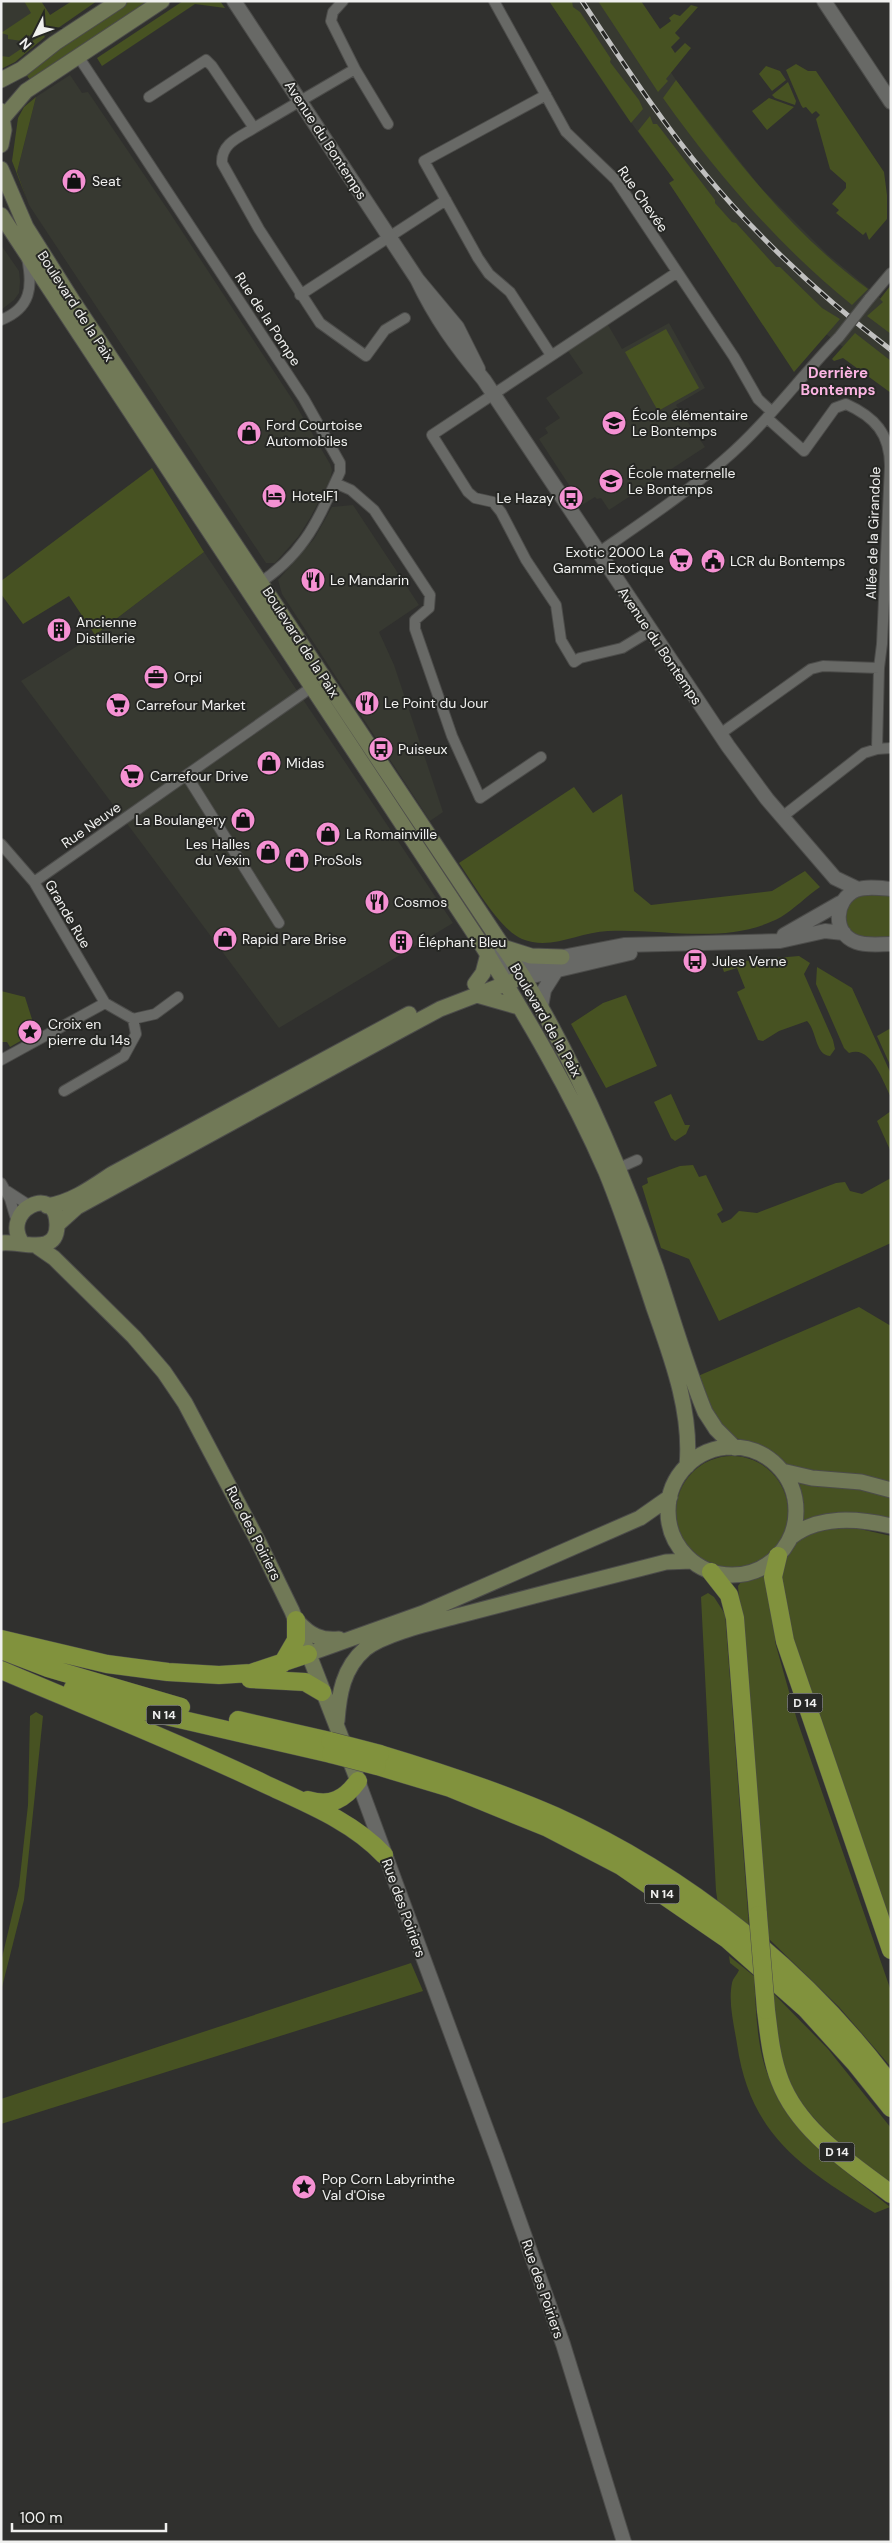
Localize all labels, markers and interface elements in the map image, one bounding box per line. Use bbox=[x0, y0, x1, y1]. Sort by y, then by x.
north arrow bbox=[10, 10, 60, 60]
text: N bbox=[15, 34, 35, 54]
street label: Avenue du Bontemps bbox=[281, 77, 371, 203]
street label: Rue Chevée bbox=[614, 162, 672, 236]
shop icon: Seat bbox=[61, 168, 87, 194]
place label: Seat bbox=[92, 172, 121, 190]
street label: Boulevard de la Paix bbox=[34, 247, 119, 365]
street label: Rue de la Pompe bbox=[231, 269, 305, 369]
district label: Derrière Bontemps bbox=[800, 363, 876, 400]
place label: École élémentaire Le Bontemps bbox=[632, 406, 748, 440]
school or university icon: École élémentaire Le Bontemps bbox=[601, 410, 627, 436]
place label: Ford Courtoise Automobiles bbox=[266, 416, 362, 450]
shop icon: Ford Courtoise Automobiles bbox=[236, 420, 262, 446]
place label: École maternelle Le Bontemps bbox=[628, 464, 736, 498]
street label: Allée de la Girandole bbox=[862, 466, 884, 600]
school or university icon: École maternelle Le Bontemps bbox=[598, 468, 624, 494]
hotel icon: HotelF1 bbox=[261, 483, 287, 509]
bus stop icon: Le Hazay bbox=[558, 485, 584, 511]
place label: HotelF1 bbox=[292, 487, 338, 505]
place label: Le Hazay bbox=[496, 489, 554, 507]
place label: Exotic 2000 La Gamme Exotique bbox=[553, 543, 664, 577]
supermarket icon: Exotic 2000 La Gamme Exotique bbox=[668, 547, 694, 573]
public building icon: LCR du Bontemps bbox=[700, 548, 726, 574]
place label: LCR du Bontemps bbox=[730, 552, 845, 570]
restaurant icon: Le Mandarin bbox=[300, 567, 326, 593]
place label: Le Mandarin bbox=[330, 571, 409, 589]
street label: Boulevard de la Paix bbox=[259, 583, 344, 701]
street label: Avenue du Bontemps bbox=[614, 584, 706, 708]
place label: Ancienne Distillerie bbox=[76, 613, 137, 647]
building icon: Ancienne Distillerie bbox=[46, 617, 72, 643]
office icon: Orpi bbox=[143, 664, 169, 690]
place label: Orpi bbox=[174, 668, 202, 686]
restaurant icon: Le Point du Jour bbox=[354, 690, 380, 716]
supermarket icon: Carrefour Market bbox=[105, 692, 131, 718]
place label: Le Point du Jour bbox=[384, 694, 488, 712]
place label: Carrefour Market bbox=[136, 696, 246, 714]
bus stop icon: Puiseux bbox=[368, 736, 394, 762]
place label: Puiseux bbox=[398, 740, 448, 758]
shop icon: Midas bbox=[256, 750, 282, 776]
place label: Midas bbox=[286, 754, 325, 772]
supermarket icon: Carrefour Drive bbox=[119, 763, 145, 789]
place label: Carrefour Drive bbox=[150, 767, 249, 785]
street label: Rue Neuve bbox=[58, 798, 124, 852]
shop icon: La Boulangery bbox=[230, 807, 256, 833]
place label: La Boulangery bbox=[135, 811, 226, 829]
shop icon: La Romainville bbox=[315, 821, 341, 847]
place label: La Romainville bbox=[346, 825, 437, 843]
place label: Les Halles du Vexin bbox=[186, 835, 250, 869]
shop icon: Les Halles du Vexin bbox=[255, 839, 281, 865]
shop icon: ProSols bbox=[284, 847, 310, 873]
place label: ProSols bbox=[314, 851, 362, 869]
street label: Grande Rue bbox=[41, 877, 95, 952]
restaurant icon: Cosmos bbox=[364, 889, 390, 915]
place label: Cosmos bbox=[394, 893, 447, 911]
shop icon: Rapid Pare Brise bbox=[212, 926, 238, 952]
building icon: Éléphant Bleu bbox=[388, 929, 414, 955]
place label: Rapid Pare Brise bbox=[242, 930, 346, 948]
place label: Éléphant Bleu bbox=[418, 933, 506, 951]
bus stop icon: Jules Verne bbox=[682, 948, 708, 974]
place label: Jules Verne bbox=[712, 952, 786, 970]
street label: Boulevard de la Paix bbox=[506, 960, 586, 1080]
place label: Croix en pierre du 14s bbox=[48, 1015, 130, 1049]
place icon: Croix en pierre du 14s bbox=[17, 1019, 43, 1045]
street label: Rue des Poiriers bbox=[222, 1483, 286, 1583]
road number: D 14 bbox=[788, 1694, 822, 1712]
road number: N 14 bbox=[146, 1706, 182, 1724]
street label: Rue des Poiriers bbox=[378, 1856, 430, 1960]
road number: N 14 bbox=[644, 1885, 680, 1904]
road number: D 14 bbox=[820, 2142, 854, 2162]
place label: Pop Corn Labyrinthe Val d'Oise bbox=[322, 2170, 455, 2204]
place icon: Pop Corn Labyrinthe Val d'Oise bbox=[291, 2174, 317, 2200]
street label: Rue des Poiriers bbox=[518, 2237, 568, 2341]
scale bar bbox=[12, 2500, 166, 2532]
text: 100 m bbox=[20, 2508, 63, 2528]

